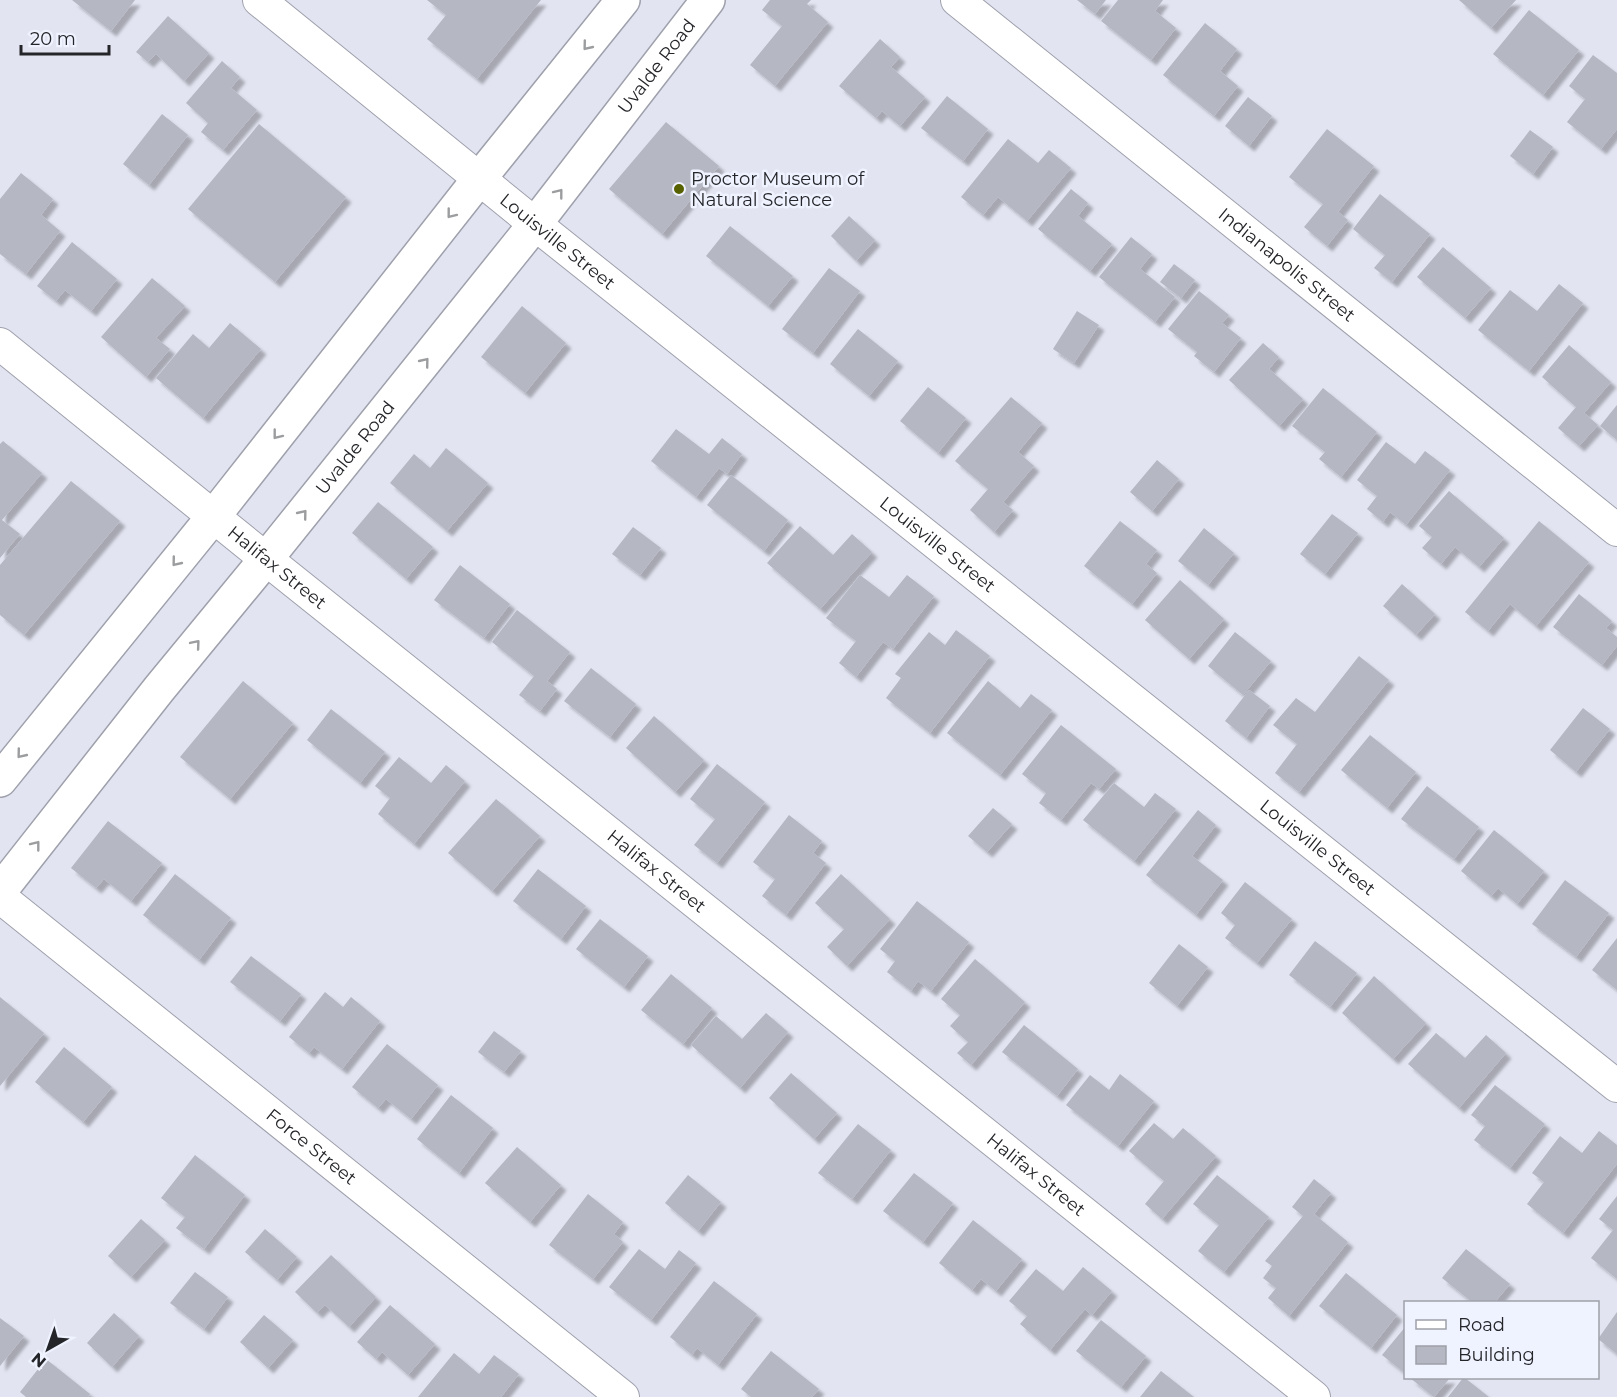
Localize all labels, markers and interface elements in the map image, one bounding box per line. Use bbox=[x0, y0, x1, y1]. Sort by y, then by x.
street label: Uvalde Road bbox=[613, 15, 700, 118]
scale bar bbox=[21, 18, 110, 56]
text: 20 m bbox=[30, 28, 76, 50]
one-way arrow bbox=[583, 39, 594, 50]
place label: Proctor Museum of Natural Science bbox=[691, 168, 865, 211]
marker: Proctor Museum of Natural Science bbox=[672, 182, 686, 196]
street label: Louisville Street bbox=[495, 189, 620, 295]
one-way arrow bbox=[552, 189, 563, 200]
street label: Indianapolis Street bbox=[1214, 203, 1360, 326]
one-way arrow bbox=[448, 207, 459, 218]
one-way arrow bbox=[417, 358, 428, 369]
street label: Uvalde Road bbox=[311, 396, 400, 499]
one-way arrow bbox=[274, 429, 285, 440]
street label: Louisville Street bbox=[875, 492, 1000, 597]
one-way arrow bbox=[295, 510, 306, 521]
street label: Halifax Street bbox=[223, 521, 331, 614]
one-way arrow bbox=[173, 556, 184, 567]
one-way arrow bbox=[189, 640, 200, 651]
one-way arrow bbox=[17, 747, 28, 758]
street label: Louisville Street bbox=[1255, 795, 1380, 900]
street label: Halifax Street bbox=[603, 825, 710, 917]
one-way arrow bbox=[29, 840, 40, 851]
street label: Force Street bbox=[262, 1104, 361, 1190]
street label: Halifax Street bbox=[982, 1129, 1090, 1221]
legend bbox=[1404, 1301, 1599, 1379]
text: Road bbox=[1458, 1314, 1505, 1336]
north arrow bbox=[18, 1319, 78, 1379]
text: Building bbox=[1458, 1344, 1535, 1366]
text: N bbox=[28, 1349, 50, 1372]

